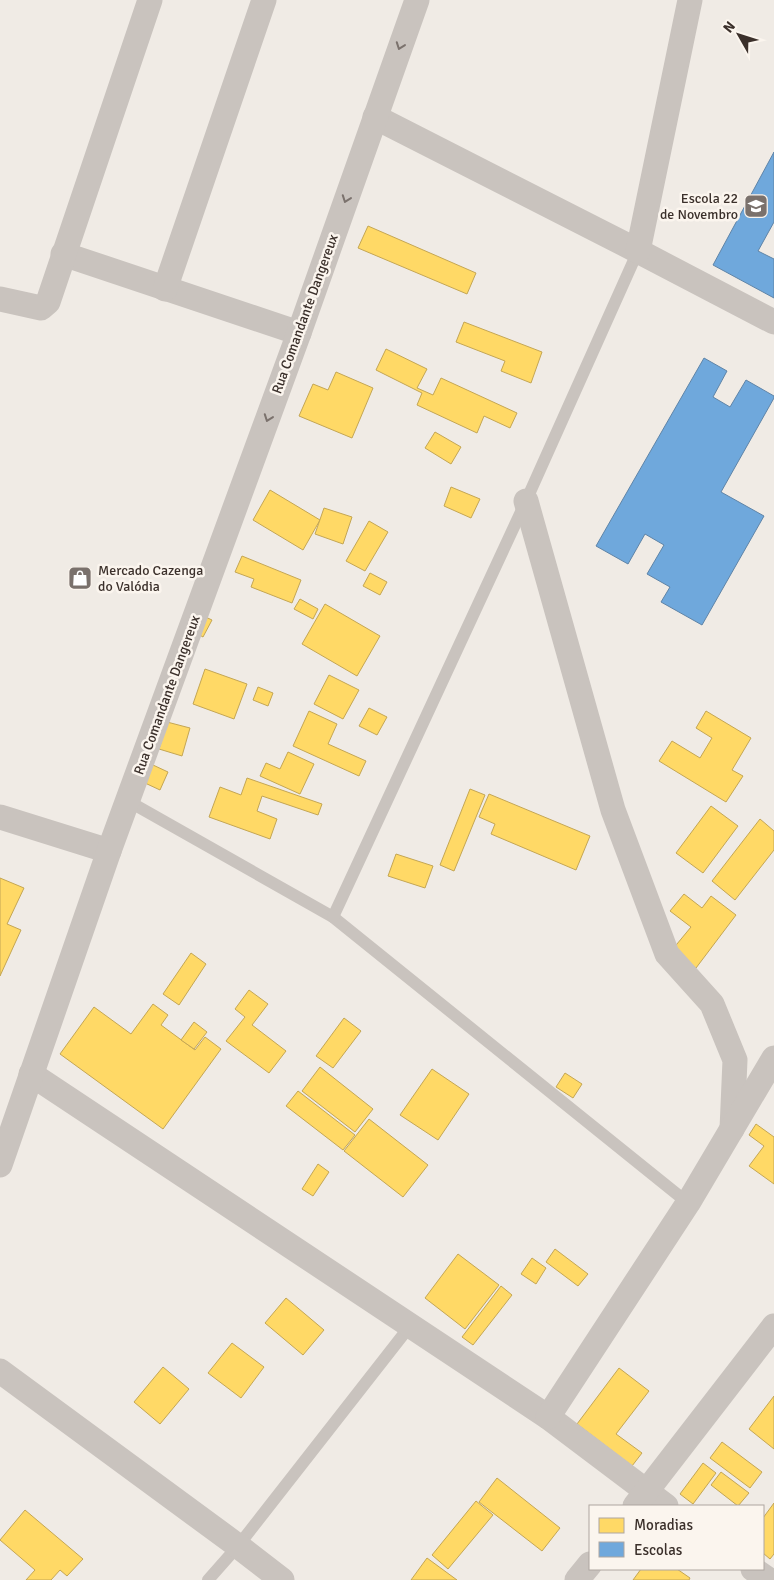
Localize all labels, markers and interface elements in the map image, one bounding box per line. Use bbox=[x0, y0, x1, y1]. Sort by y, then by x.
north arrow bbox=[714, 10, 764, 60]
text: N bbox=[720, 18, 739, 36]
one-way arrow bbox=[396, 41, 406, 50]
place label: Escola 22 de Novembro bbox=[660, 190, 738, 223]
school or university icon: Escola 22 de Novembro bbox=[743, 193, 769, 219]
one-way arrow bbox=[342, 194, 352, 203]
street label: Rua Comandante Dangereux bbox=[268, 231, 342, 396]
one-way arrow bbox=[264, 413, 274, 422]
place label: Mercado Cazenga do Valódia bbox=[98, 562, 203, 595]
shop icon: Mercado Cazenga do Valódia bbox=[67, 565, 93, 591]
street label: Rua Comandante Dangereux bbox=[130, 612, 204, 777]
legend bbox=[589, 1505, 764, 1570]
text: Moradias bbox=[634, 1516, 693, 1534]
text: Escolas bbox=[634, 1541, 683, 1559]

